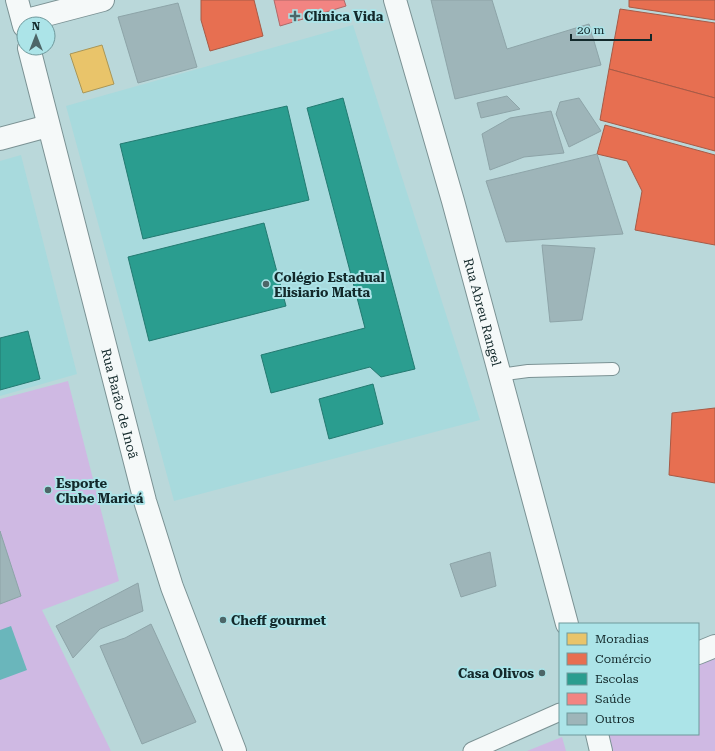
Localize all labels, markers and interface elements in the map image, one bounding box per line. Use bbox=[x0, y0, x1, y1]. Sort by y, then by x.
place label: Clínica Vida bbox=[304, 9, 384, 24]
marker: Clínica Vida bbox=[289, 10, 301, 22]
north arrow bbox=[16, 16, 56, 56]
scale bar bbox=[571, 16, 651, 42]
text: N bbox=[32, 20, 41, 33]
text: 20 m bbox=[577, 23, 604, 37]
street label: Rua Abreu Rangel bbox=[461, 256, 504, 368]
place label: Colégio Estadual Elisiario Matta bbox=[274, 270, 385, 300]
marker: Colégio Estadual Elisiario Matta bbox=[261, 279, 271, 289]
street label: Rua Barão de Inoã bbox=[98, 347, 141, 460]
place label: Esporte Clube Maricá bbox=[56, 476, 144, 506]
marker: Esporte Clube Maricá bbox=[43, 485, 53, 495]
place label: Cheff gourmet bbox=[231, 613, 327, 628]
marker: Cheff gourmet bbox=[218, 615, 228, 625]
legend bbox=[559, 623, 699, 735]
text: Moradias bbox=[595, 632, 649, 646]
text: Comércio bbox=[595, 652, 651, 666]
place label: Casa Olivos bbox=[458, 666, 534, 681]
marker: Casa Olivos bbox=[537, 668, 547, 678]
text: Escolas bbox=[595, 672, 639, 686]
text: Saúde bbox=[595, 692, 631, 706]
text: Outros bbox=[595, 712, 635, 726]

